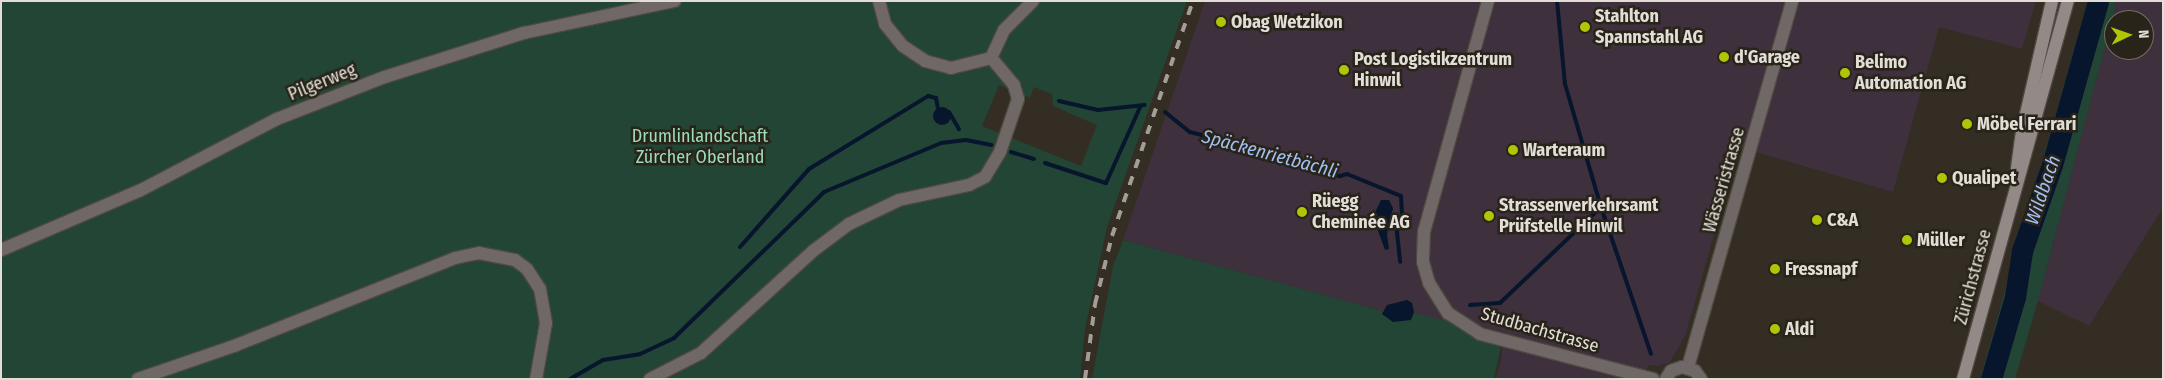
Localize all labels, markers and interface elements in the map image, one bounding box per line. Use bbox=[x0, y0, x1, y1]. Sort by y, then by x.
place label: Stahlton Spannstahl AG bbox=[1595, 6, 1703, 48]
north arrow bbox=[2104, 10, 2154, 60]
place label: Obag Wetzikon bbox=[1231, 11, 1343, 33]
marker: Obag Wetzikon bbox=[1215, 16, 1227, 28]
marker: Stahlton Spannstahl AG bbox=[1579, 21, 1591, 33]
text: N bbox=[2135, 30, 2152, 39]
place label: d'Garage bbox=[1734, 46, 1800, 68]
place label: Post Logistikzentrum Hinwil bbox=[1354, 49, 1512, 92]
marker: d'Garage bbox=[1718, 51, 1730, 63]
place label: Belimo Automation AG bbox=[1855, 52, 1966, 94]
street label: Pilgerweg bbox=[285, 59, 359, 105]
marker: Post Logistikzentrum Hinwil bbox=[1338, 64, 1350, 76]
marker: Belimo Automation AG bbox=[1839, 67, 1851, 79]
place label: Möbel Ferrari bbox=[1977, 113, 2076, 135]
marker: Möbel Ferrari bbox=[1961, 118, 1973, 130]
water label: Späckenrietbächli bbox=[1200, 125, 1340, 183]
street label: Wässeristrasse bbox=[1699, 125, 1749, 235]
park label: Drumlinlandschaft Zürcher Oberland bbox=[632, 126, 768, 168]
place label: Warteraum bbox=[1523, 139, 1605, 161]
marker: Warteraum bbox=[1507, 144, 1519, 156]
water label: Wildbach bbox=[2021, 152, 2065, 228]
place label: Qualipet bbox=[1952, 167, 2016, 189]
marker: Qualipet bbox=[1936, 172, 1948, 184]
place label: Rüegg Cheminée AG bbox=[1312, 191, 1410, 233]
place label: Strassenverkehrsamt Prüfstelle Hinwil bbox=[1499, 195, 1658, 238]
marker: Rüegg Cheminée AG bbox=[1296, 206, 1308, 218]
place label: C&A bbox=[1827, 209, 1858, 231]
marker: Strassenverkehrsamt Prüfstelle Hinwil bbox=[1483, 210, 1495, 222]
marker: C&A bbox=[1811, 214, 1823, 226]
street label: Zürichstrasse bbox=[1950, 227, 1996, 327]
place label: Müller bbox=[1917, 229, 1965, 251]
marker: Müller bbox=[1901, 234, 1913, 246]
place label: Fressnapf bbox=[1785, 258, 1857, 280]
marker: Fressnapf bbox=[1769, 263, 1781, 275]
street label: Studbachstrasse bbox=[1479, 303, 1601, 357]
place label: Aldi bbox=[1785, 318, 1814, 340]
marker: Aldi bbox=[1769, 323, 1781, 335]

